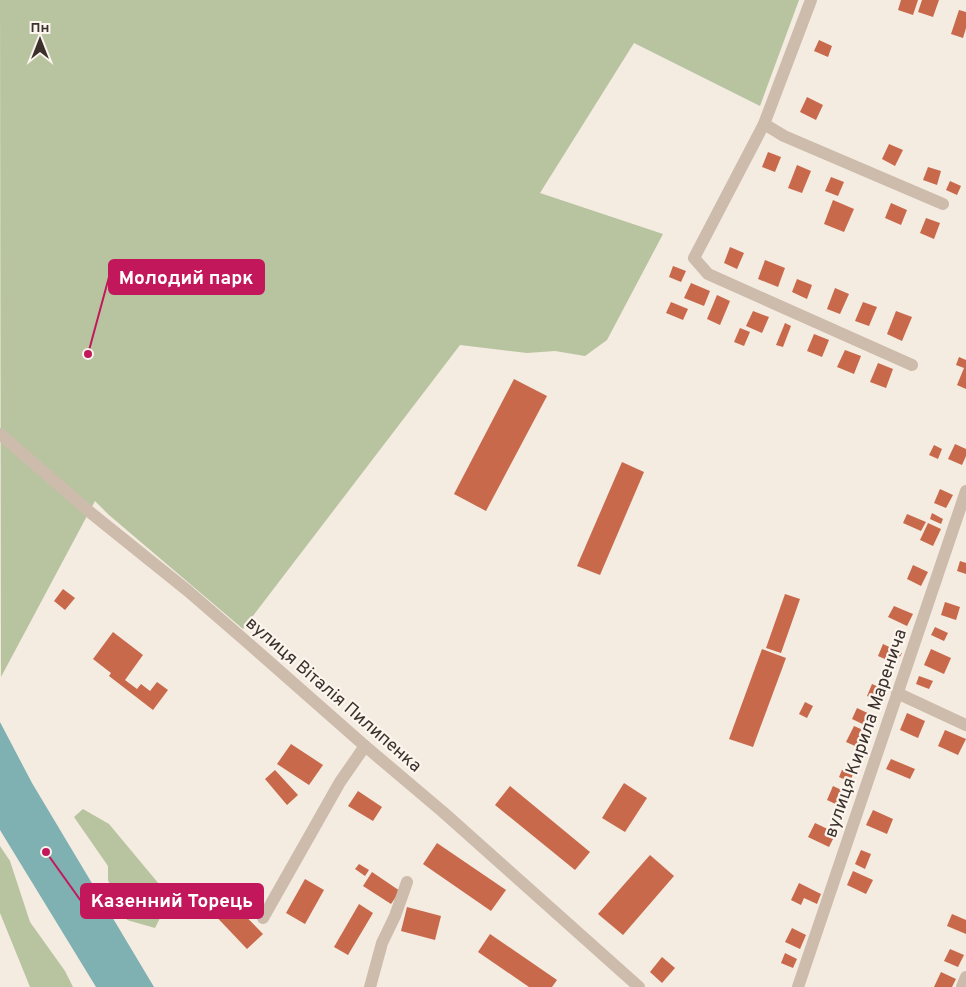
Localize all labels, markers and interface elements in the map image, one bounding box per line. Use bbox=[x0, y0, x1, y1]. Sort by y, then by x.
north arrow bbox=[15, 15, 65, 65]
text: Пн bbox=[31, 20, 49, 37]
callout: Молодий парк bbox=[109, 260, 264, 294]
text: Молодий парк bbox=[119, 267, 253, 291]
street label: вулиця Віталія Пилипенка bbox=[240, 612, 426, 778]
street label: вулиця Кирила Маренича bbox=[820, 626, 913, 841]
callout: Казенний Торець bbox=[81, 884, 263, 918]
text: Казенний Торець bbox=[91, 890, 253, 914]

